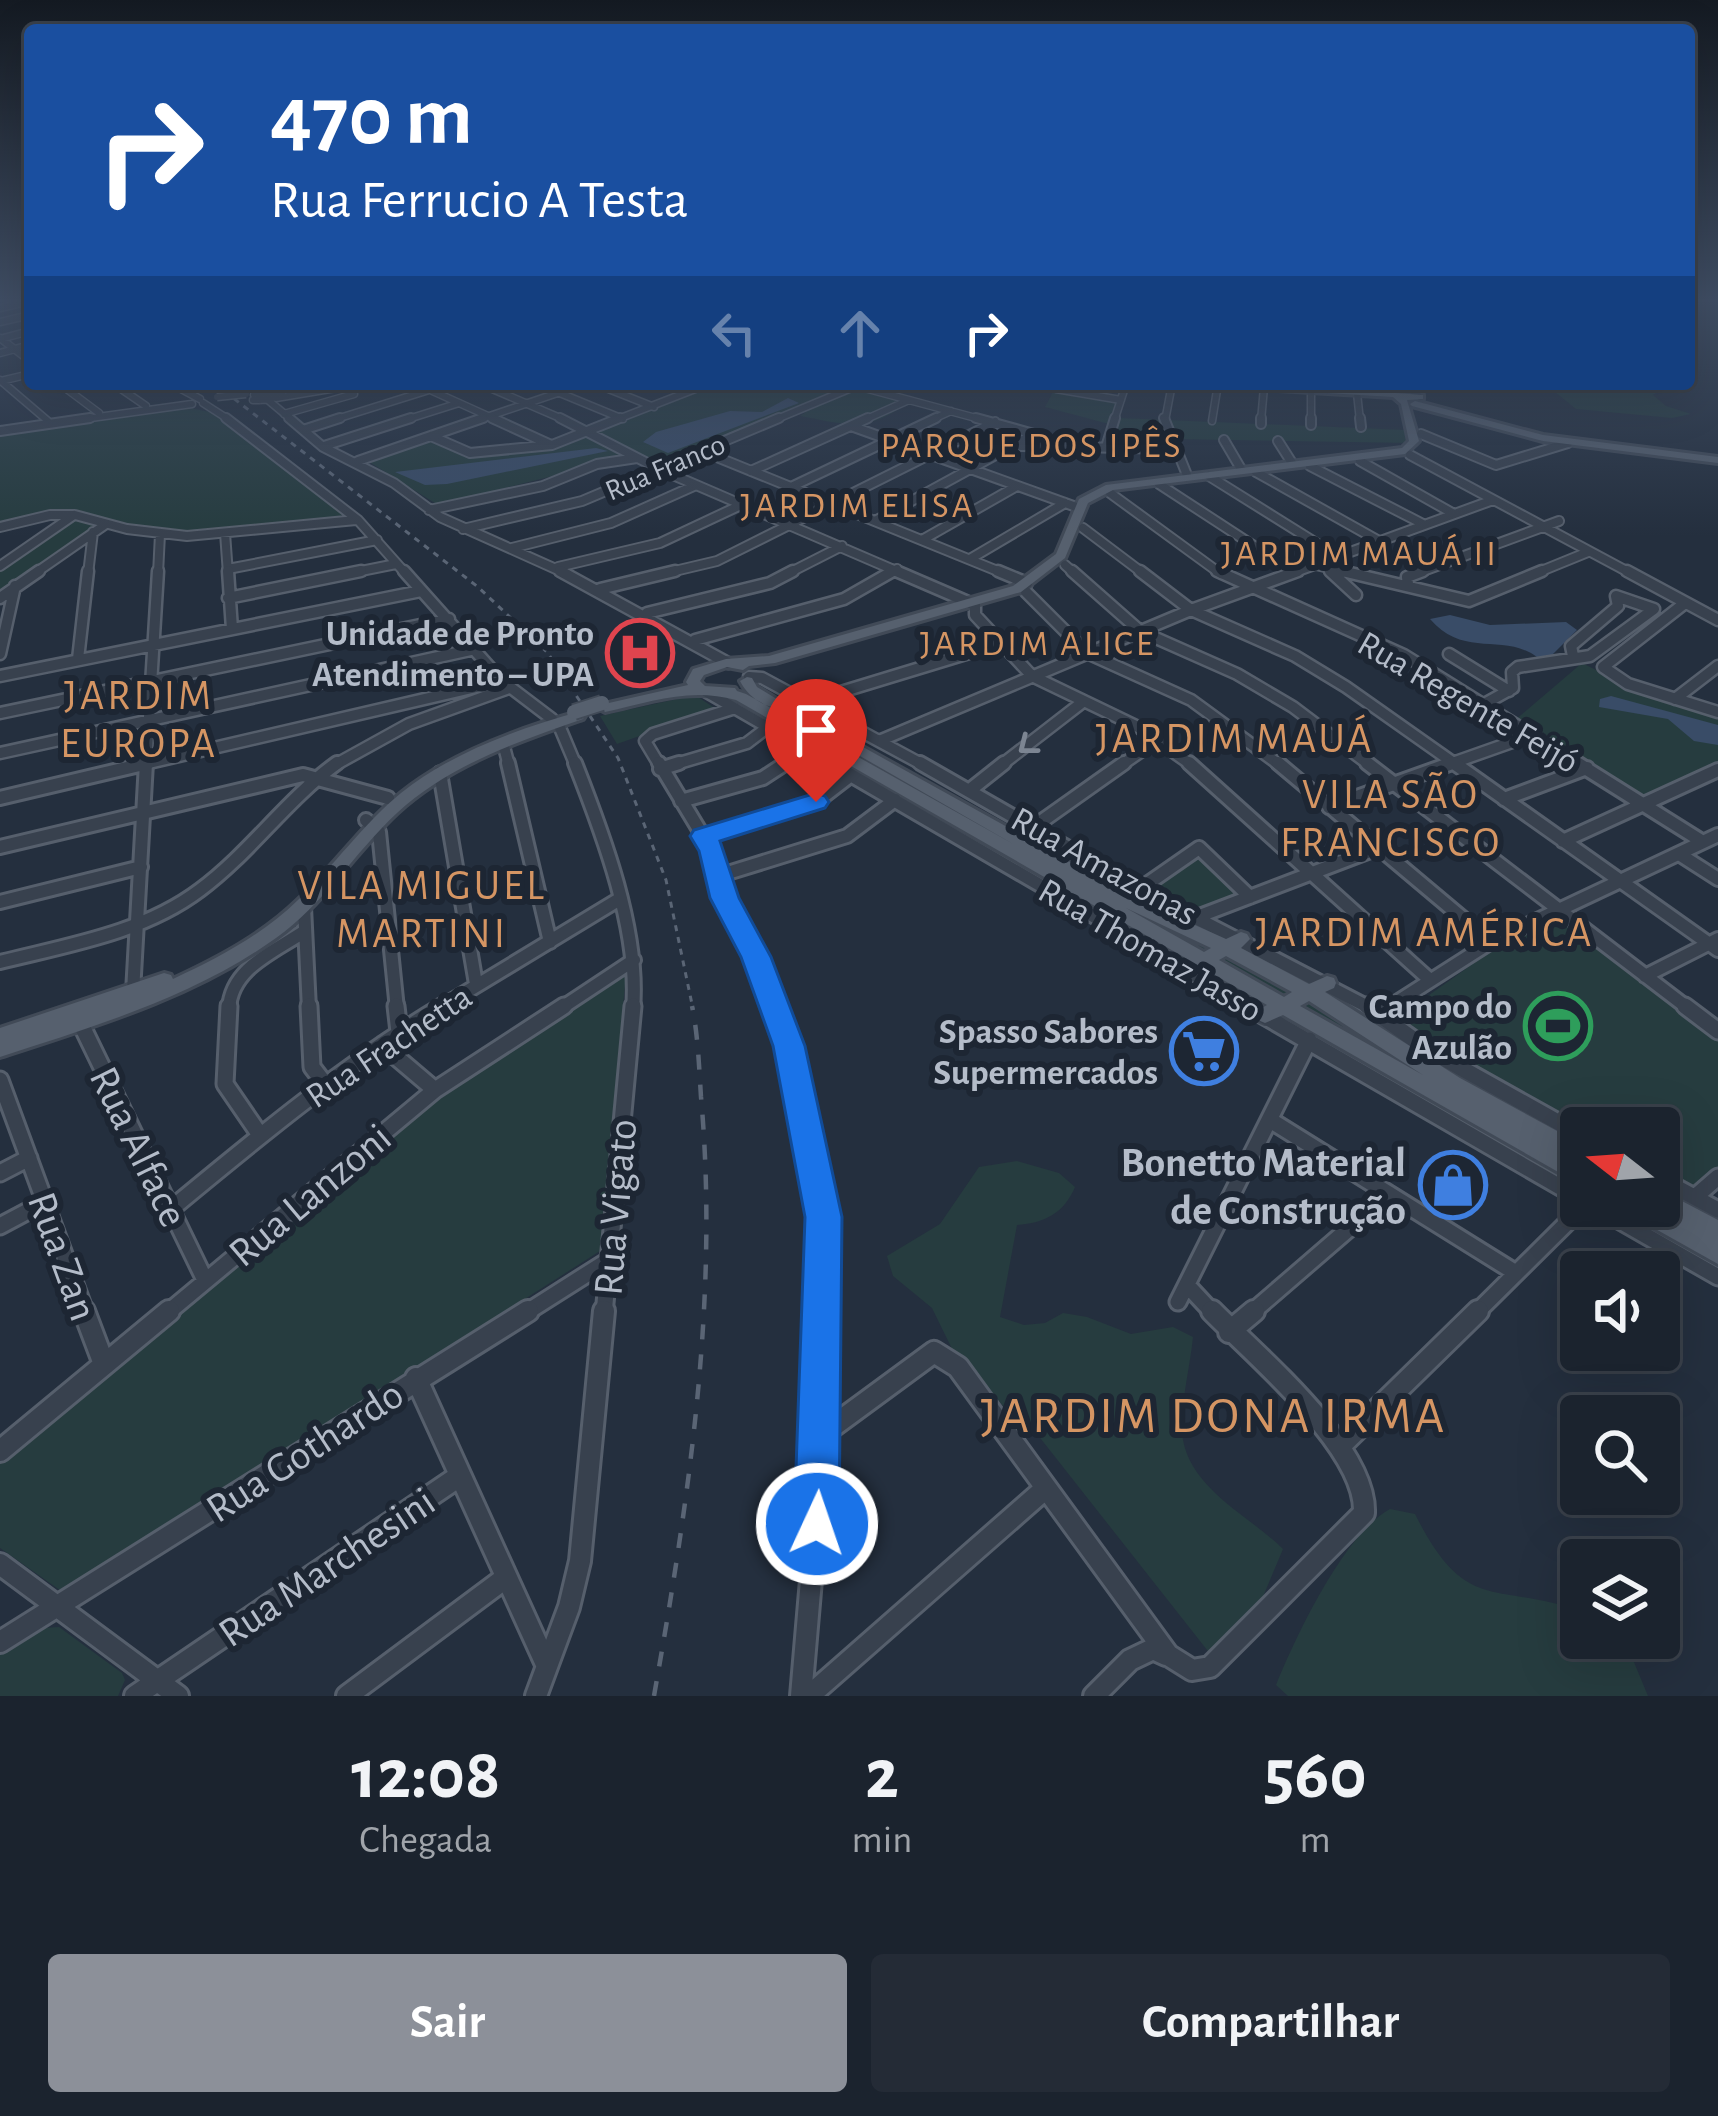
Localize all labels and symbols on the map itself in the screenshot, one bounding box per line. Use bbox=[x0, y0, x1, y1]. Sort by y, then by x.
district label: PARQUE DOS IPÊS bbox=[881, 425, 1183, 464]
street label: Rua Franco bbox=[601, 429, 730, 506]
district label: JARDIM ELISA bbox=[741, 488, 975, 524]
district label: JARDIM MAUÁ II bbox=[1221, 533, 1499, 572]
place label: Unidade de Pronto Atendimento – UPA bbox=[312, 616, 594, 693]
hospital icon: Unidade de Pronto Atendimento – UPA bbox=[605, 618, 675, 688]
street label: Rua Regente Feijó bbox=[1352, 625, 1584, 780]
district label: JARDIM ALICE bbox=[920, 626, 1156, 662]
district label: JARDIM EUROPA bbox=[60, 675, 218, 765]
pin bbox=[765, 679, 867, 802]
district label: JARDIM MAUÁ bbox=[1096, 714, 1374, 760]
one-way arrow bbox=[1019, 731, 1040, 753]
district label: VILA SÃO FRANCISCO bbox=[1280, 771, 1502, 864]
street label: Rua Amazonas bbox=[1005, 801, 1203, 932]
district label: VILA MIGUEL MARTINI bbox=[297, 865, 547, 955]
street label: Rua Thomaz Jasso bbox=[1032, 872, 1268, 1029]
district label: JARDIM AMÉRICA bbox=[1256, 908, 1594, 954]
street label: Rua Frachetta bbox=[300, 978, 478, 1115]
place label: Campo do Azulão bbox=[1369, 989, 1512, 1066]
sports icon: Campo do Azulão bbox=[1523, 991, 1593, 1061]
place label: Spasso Sabores Supermercados bbox=[933, 1014, 1158, 1091]
supermarket icon: Spasso Sabores Supermercados bbox=[1169, 1016, 1239, 1086]
street label: Rua Alface bbox=[82, 1060, 195, 1233]
north arrow bbox=[1560, 1107, 1680, 1227]
street label: Rua Lanzoni bbox=[221, 1116, 399, 1275]
street label: Rua Vigato bbox=[587, 1117, 645, 1297]
place label: Bonetto Material de Construção bbox=[1120, 1142, 1406, 1232]
shop icon: Bonetto Material de Construção bbox=[1418, 1150, 1488, 1220]
street label: Rua Zan bbox=[20, 1187, 105, 1326]
street label: Rua Gothardo bbox=[199, 1373, 411, 1531]
district label: JARDIM DONA IRMA bbox=[981, 1391, 1447, 1442]
position arrow bbox=[754, 1461, 880, 1587]
street label: Rua Marchesini bbox=[212, 1480, 443, 1655]

